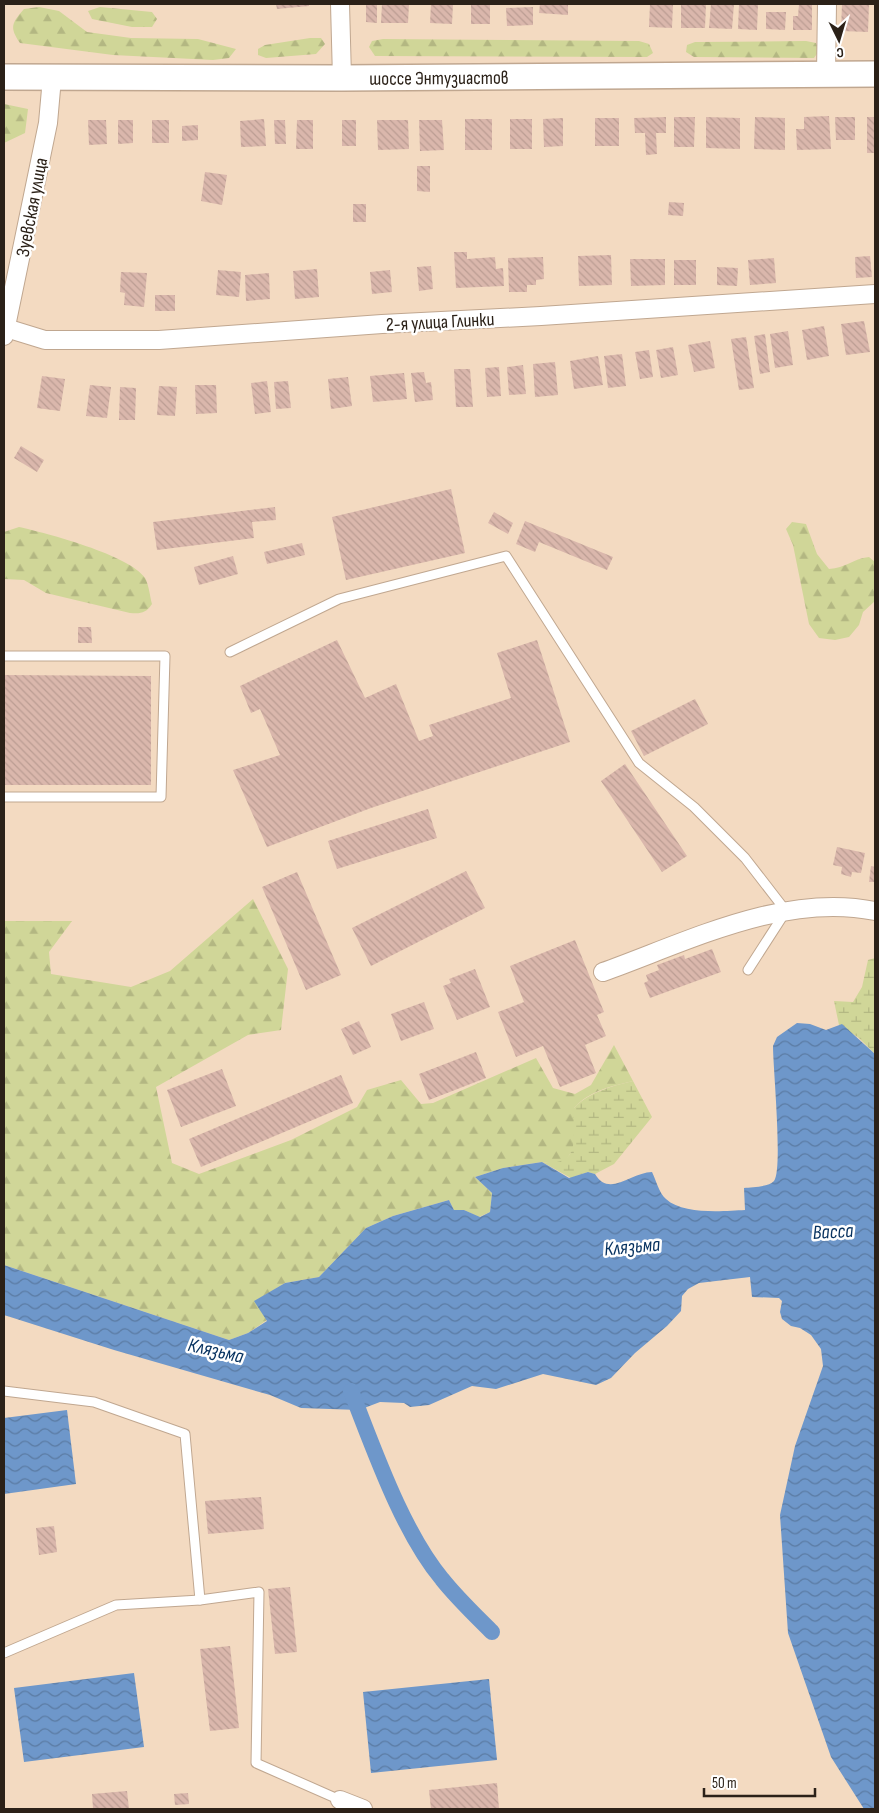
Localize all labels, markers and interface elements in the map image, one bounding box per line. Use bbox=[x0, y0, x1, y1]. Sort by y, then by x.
north arrow bbox=[814, 15, 864, 65]
text: С bbox=[836, 44, 844, 61]
street label: шоссе Энтузиастов bbox=[369, 67, 509, 91]
street label: Зуевская улица bbox=[12, 156, 53, 259]
street label: 2-я улица Глинки bbox=[385, 308, 495, 337]
water label: Васса bbox=[812, 1219, 854, 1245]
water label: Клязьма bbox=[603, 1233, 661, 1261]
water label: Клязьма bbox=[186, 1333, 246, 1369]
scale bar bbox=[704, 1766, 815, 1798]
text: 50 m bbox=[712, 1774, 737, 1793]

